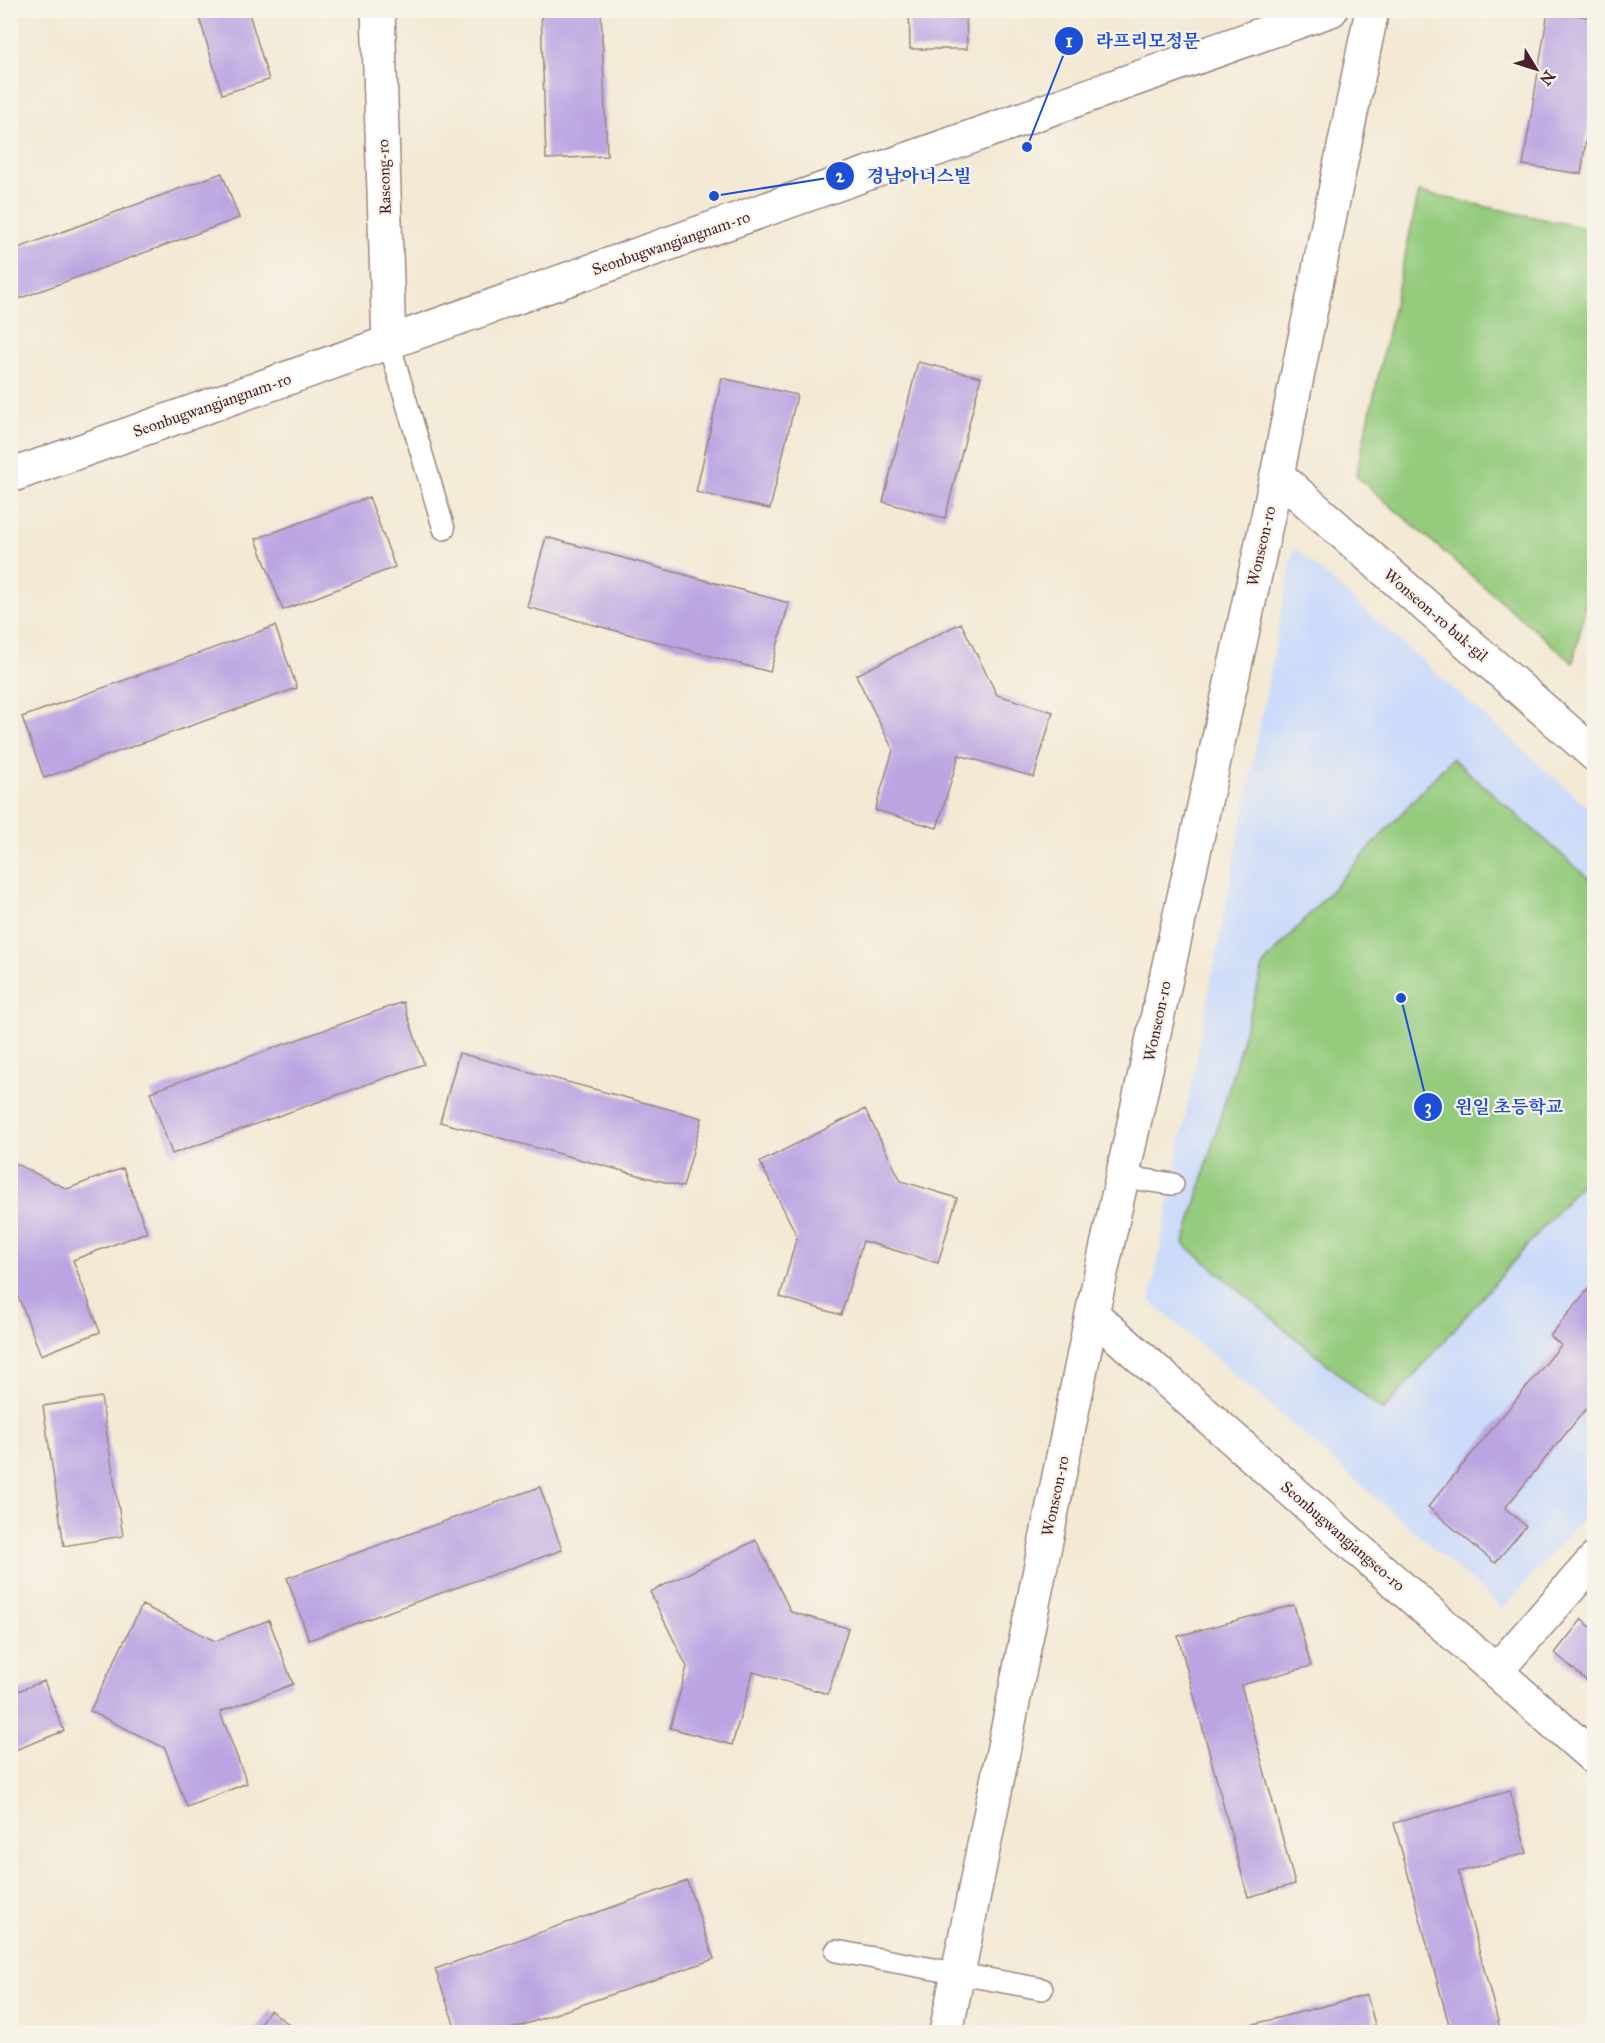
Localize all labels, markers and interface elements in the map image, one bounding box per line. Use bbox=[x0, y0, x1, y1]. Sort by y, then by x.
callout: 라프리모정문 bbox=[1054, 23, 1213, 59]
text: 1 bbox=[1065, 30, 1073, 52]
text: 라프리모정문 bbox=[1096, 30, 1201, 52]
north arrow bbox=[1506, 39, 1566, 99]
text: N bbox=[1536, 67, 1559, 89]
street label: Raseong-ro bbox=[373, 139, 396, 215]
callout: 경남아너스빌 bbox=[825, 158, 983, 194]
text: 2 bbox=[836, 165, 846, 187]
text: 경남아너스빌 bbox=[867, 165, 971, 187]
street label: Seonbugwangjangnam-ro bbox=[589, 207, 753, 280]
street label: Seonbugwangjangnam-ro bbox=[130, 369, 294, 442]
street label: Wonseon-ro bbox=[1243, 504, 1279, 588]
street label: Wonseon-ro buk-gil bbox=[1380, 565, 1492, 666]
street label: Wonseon-ro bbox=[1139, 979, 1175, 1063]
callout: 원일 초등학교 bbox=[1413, 1089, 1575, 1125]
text: 3 bbox=[1424, 1096, 1432, 1119]
text: 원일 초등학교 bbox=[1455, 1096, 1564, 1118]
street label: Wonseon-ro bbox=[1037, 1454, 1073, 1538]
street label: Seonbugwangjangseo-ro bbox=[1276, 1477, 1409, 1596]

